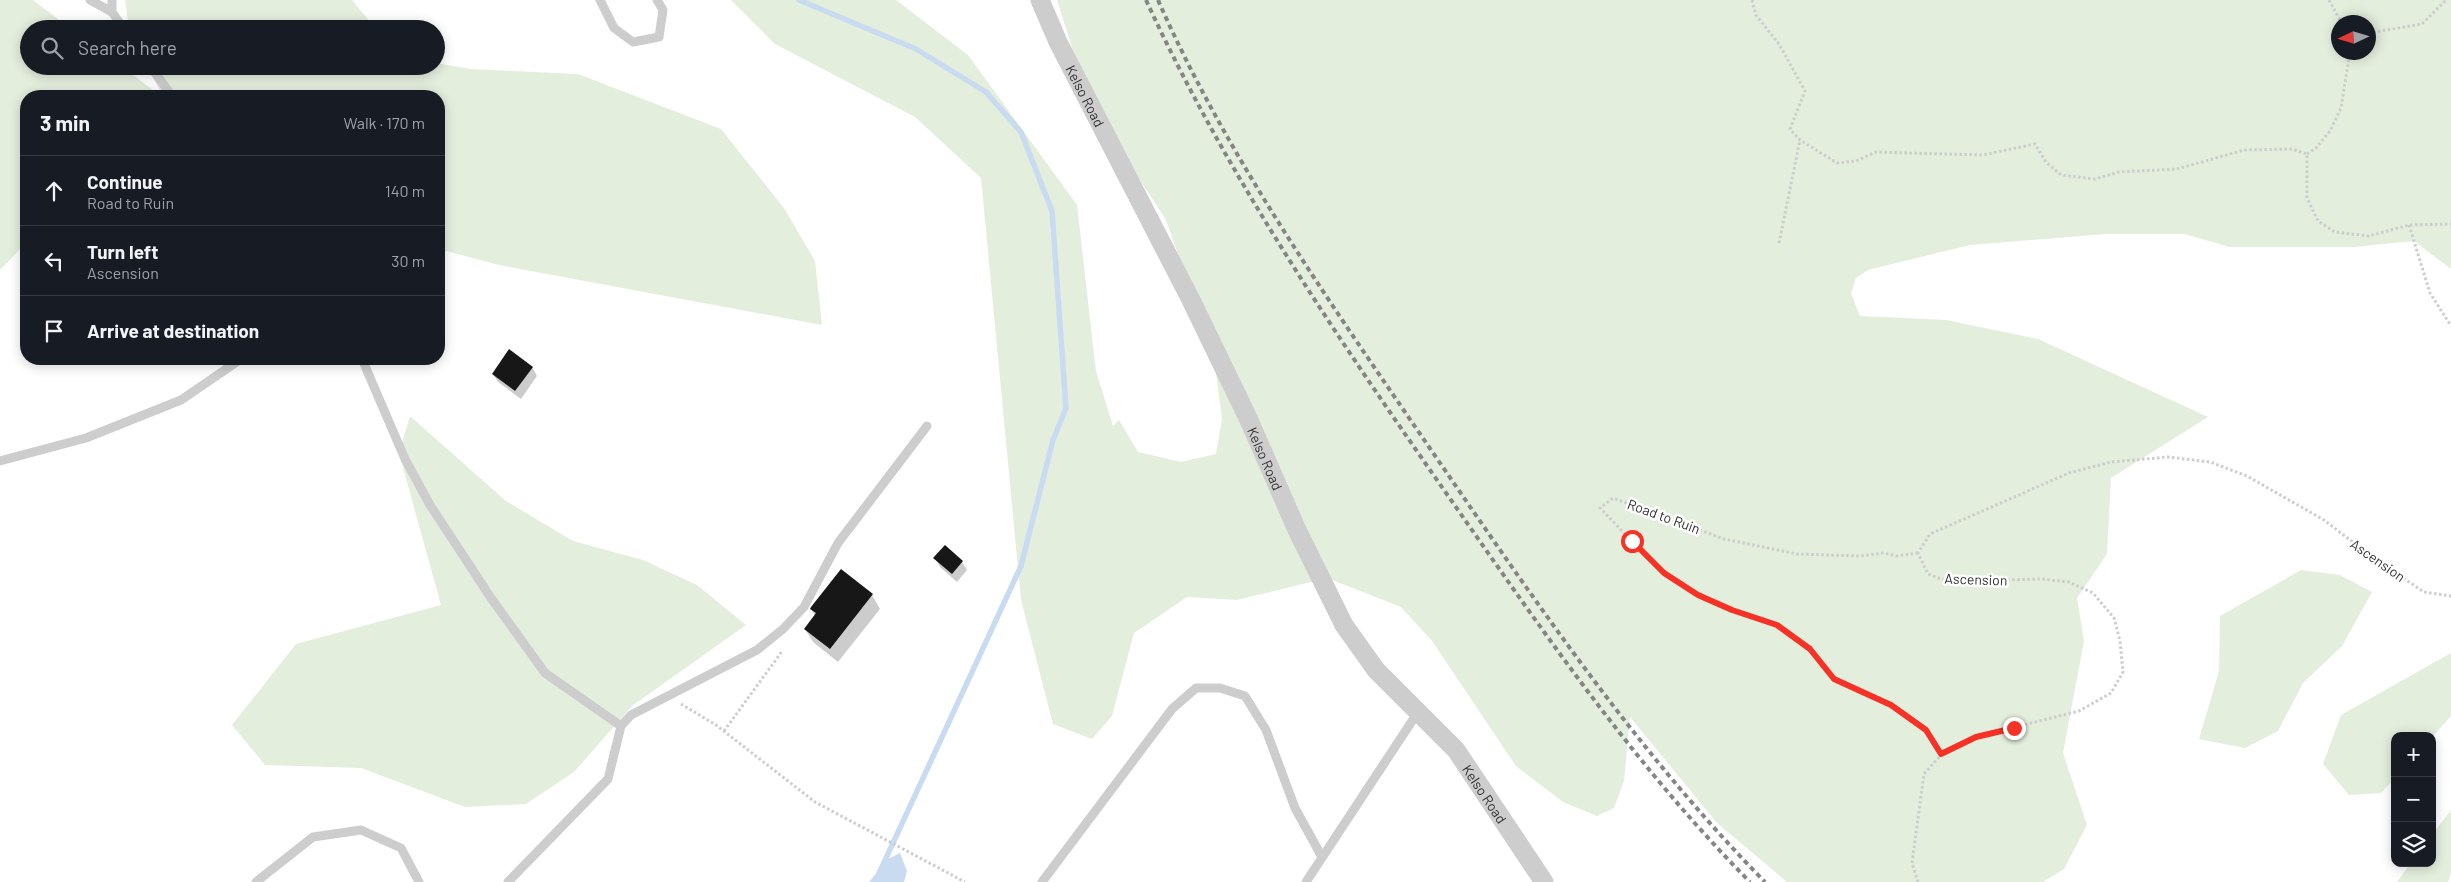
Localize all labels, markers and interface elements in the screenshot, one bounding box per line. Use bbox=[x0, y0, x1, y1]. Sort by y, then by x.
north arrow bbox=[2331, 15, 2376, 60]
search box bbox=[20, 20, 445, 75]
icon: search bbox=[38, 34, 66, 62]
text: Search here bbox=[78, 36, 177, 59]
street label: Kelso Road bbox=[1063, 62, 1109, 129]
text: 3 min bbox=[40, 110, 90, 135]
text: Walk · 170 m bbox=[343, 113, 425, 132]
text: Continue bbox=[87, 170, 163, 193]
icon: ahead bbox=[40, 177, 68, 205]
text: 140 m bbox=[385, 181, 425, 200]
text: Road to Ruin bbox=[87, 193, 174, 212]
text: Turn left bbox=[87, 240, 158, 263]
icon: left bbox=[40, 247, 68, 275]
text: 30 m bbox=[391, 251, 425, 270]
text: Ascension bbox=[87, 263, 159, 282]
icon: arrive bbox=[40, 317, 68, 345]
text: Arrive at destination bbox=[87, 319, 259, 342]
street label: Kelso Road bbox=[1244, 424, 1287, 493]
street label: Road to Ruin bbox=[1625, 495, 1703, 537]
route start bbox=[1621, 530, 1644, 553]
street label: Ascension bbox=[2347, 535, 2409, 585]
street label: Ascension bbox=[1944, 569, 2008, 589]
route end bbox=[2003, 717, 2026, 740]
map controls bbox=[2391, 732, 2436, 867]
button: + bbox=[2391, 732, 2436, 777]
street label: Kelso Road bbox=[1459, 761, 1511, 826]
button: − bbox=[2391, 777, 2436, 822]
button: layers bbox=[2391, 822, 2436, 867]

